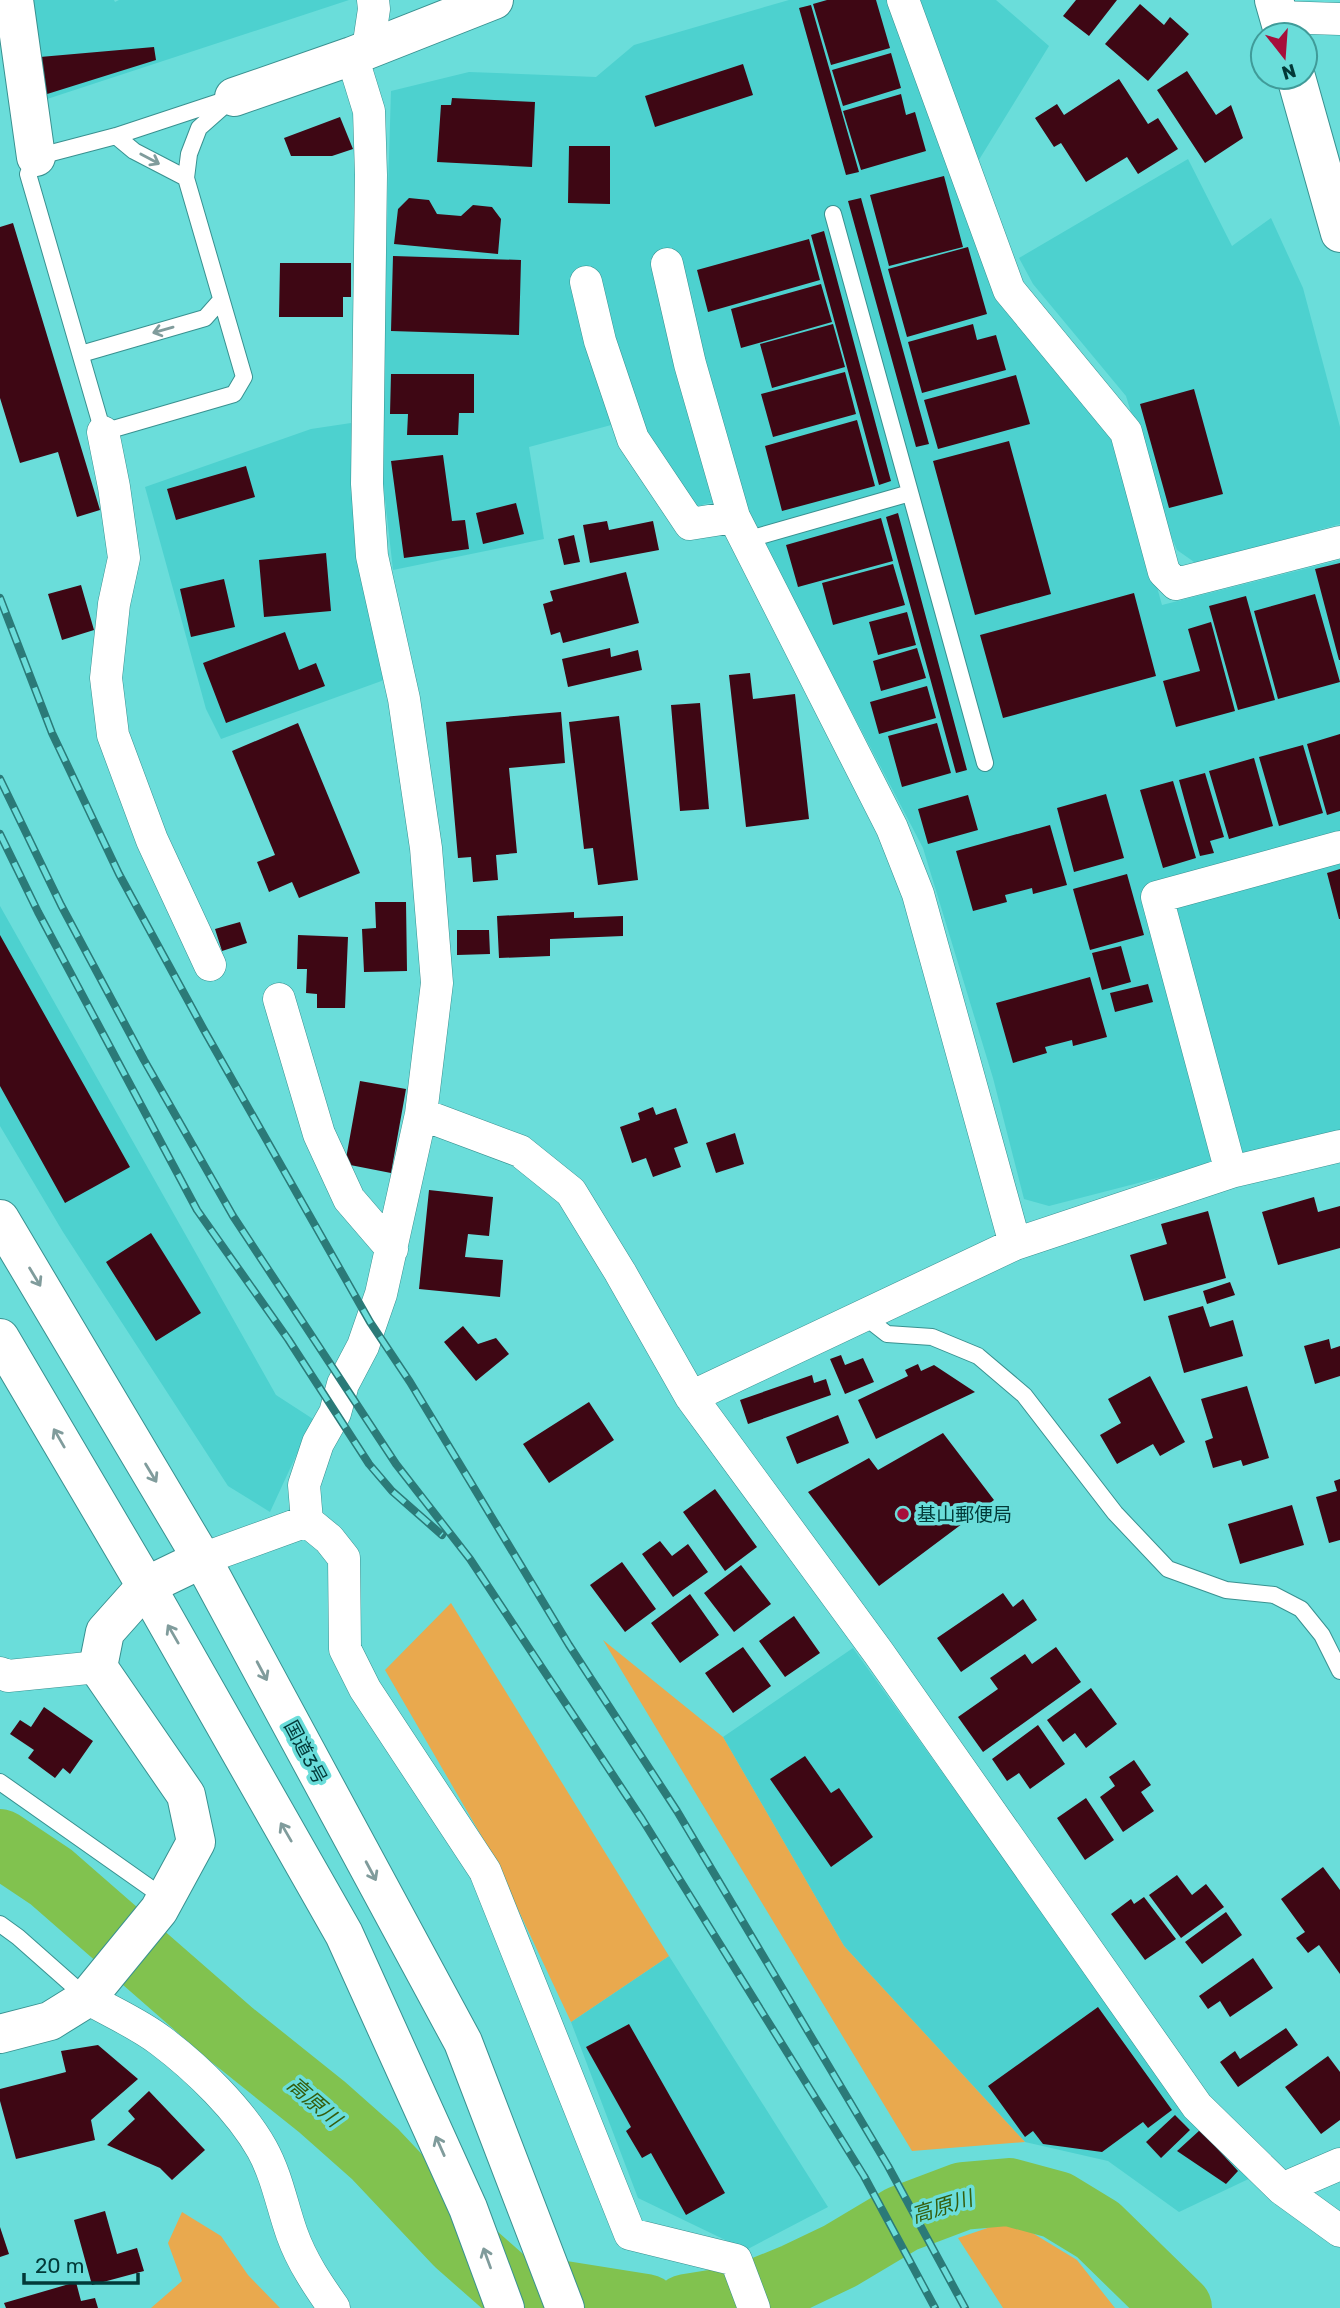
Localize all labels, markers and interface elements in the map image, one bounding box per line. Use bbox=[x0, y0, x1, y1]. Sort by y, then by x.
north arrow bbox=[1249, 21, 1319, 91]
text: N bbox=[1279, 59, 1299, 85]
one-way arrow bbox=[139, 153, 160, 167]
one-way arrow bbox=[152, 325, 174, 338]
one-way arrow bbox=[28, 1267, 42, 1287]
one-way arrow bbox=[52, 1428, 66, 1448]
one-way arrow bbox=[144, 1463, 158, 1483]
place label: 基山郵便局 bbox=[917, 1503, 1012, 1526]
marker: 基山郵便局 bbox=[895, 1506, 911, 1522]
one-way arrow bbox=[166, 1625, 180, 1645]
one-way arrow bbox=[255, 1661, 269, 1681]
street label: 国道3号 bbox=[279, 1717, 332, 1788]
one-way arrow bbox=[279, 1822, 292, 1843]
one-way arrow bbox=[364, 1861, 378, 1881]
water label: 高原川 bbox=[282, 2072, 348, 2133]
one-way arrow bbox=[433, 2136, 446, 2157]
water label: 高原川 bbox=[908, 2185, 978, 2228]
scale bar bbox=[24, 2242, 138, 2286]
one-way arrow bbox=[479, 2247, 492, 2269]
text: 20 m bbox=[35, 2253, 84, 2278]

